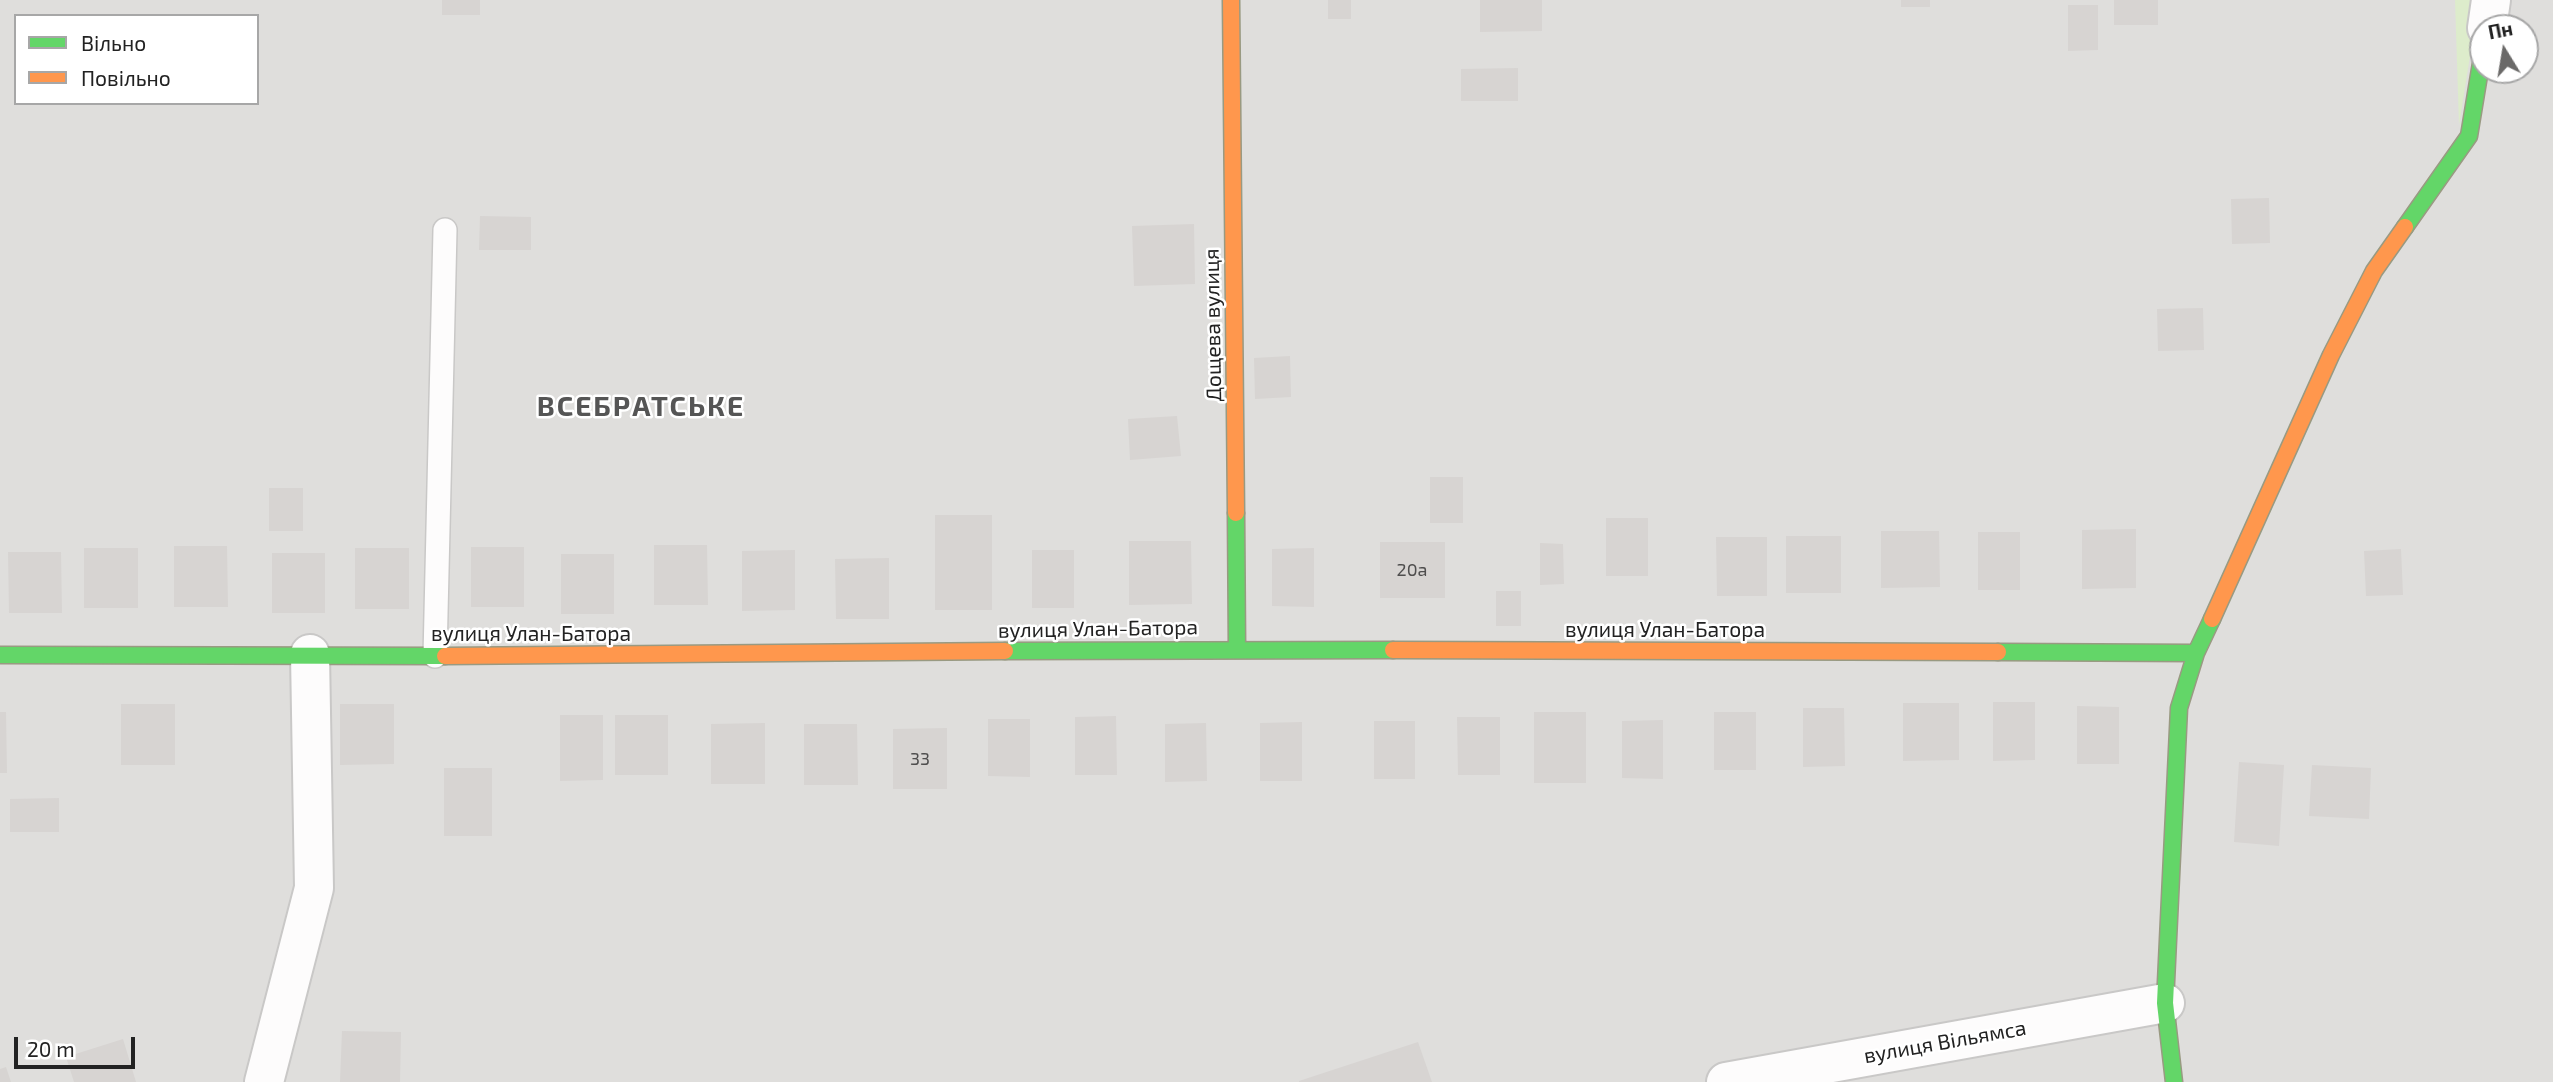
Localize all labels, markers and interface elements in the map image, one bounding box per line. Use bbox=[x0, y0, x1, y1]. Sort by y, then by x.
legend bbox=[14, 14, 259, 105]
north arrow bbox=[2469, 14, 2539, 84]
text: Пн bbox=[2486, 16, 2515, 44]
text: Вільно bbox=[81, 30, 146, 55]
text: Повільно bbox=[81, 65, 171, 90]
street label: Дощева вулиця bbox=[1199, 248, 1227, 402]
district label: ВСЕБРАТСЬКЕ bbox=[538, 390, 744, 424]
house number: 20а bbox=[1397, 559, 1427, 581]
street label: вулиця Улан-Батора bbox=[998, 615, 1198, 643]
street label: вулиця Улан-Батора bbox=[1565, 617, 1765, 643]
street label: вулиця Улан-Батора bbox=[431, 621, 631, 647]
house number: 33 bbox=[910, 748, 930, 770]
street label: вулиця Вільямса bbox=[1862, 1015, 2028, 1069]
scale bar bbox=[18, 1023, 138, 1066]
text: 20 m bbox=[27, 1036, 75, 1061]

